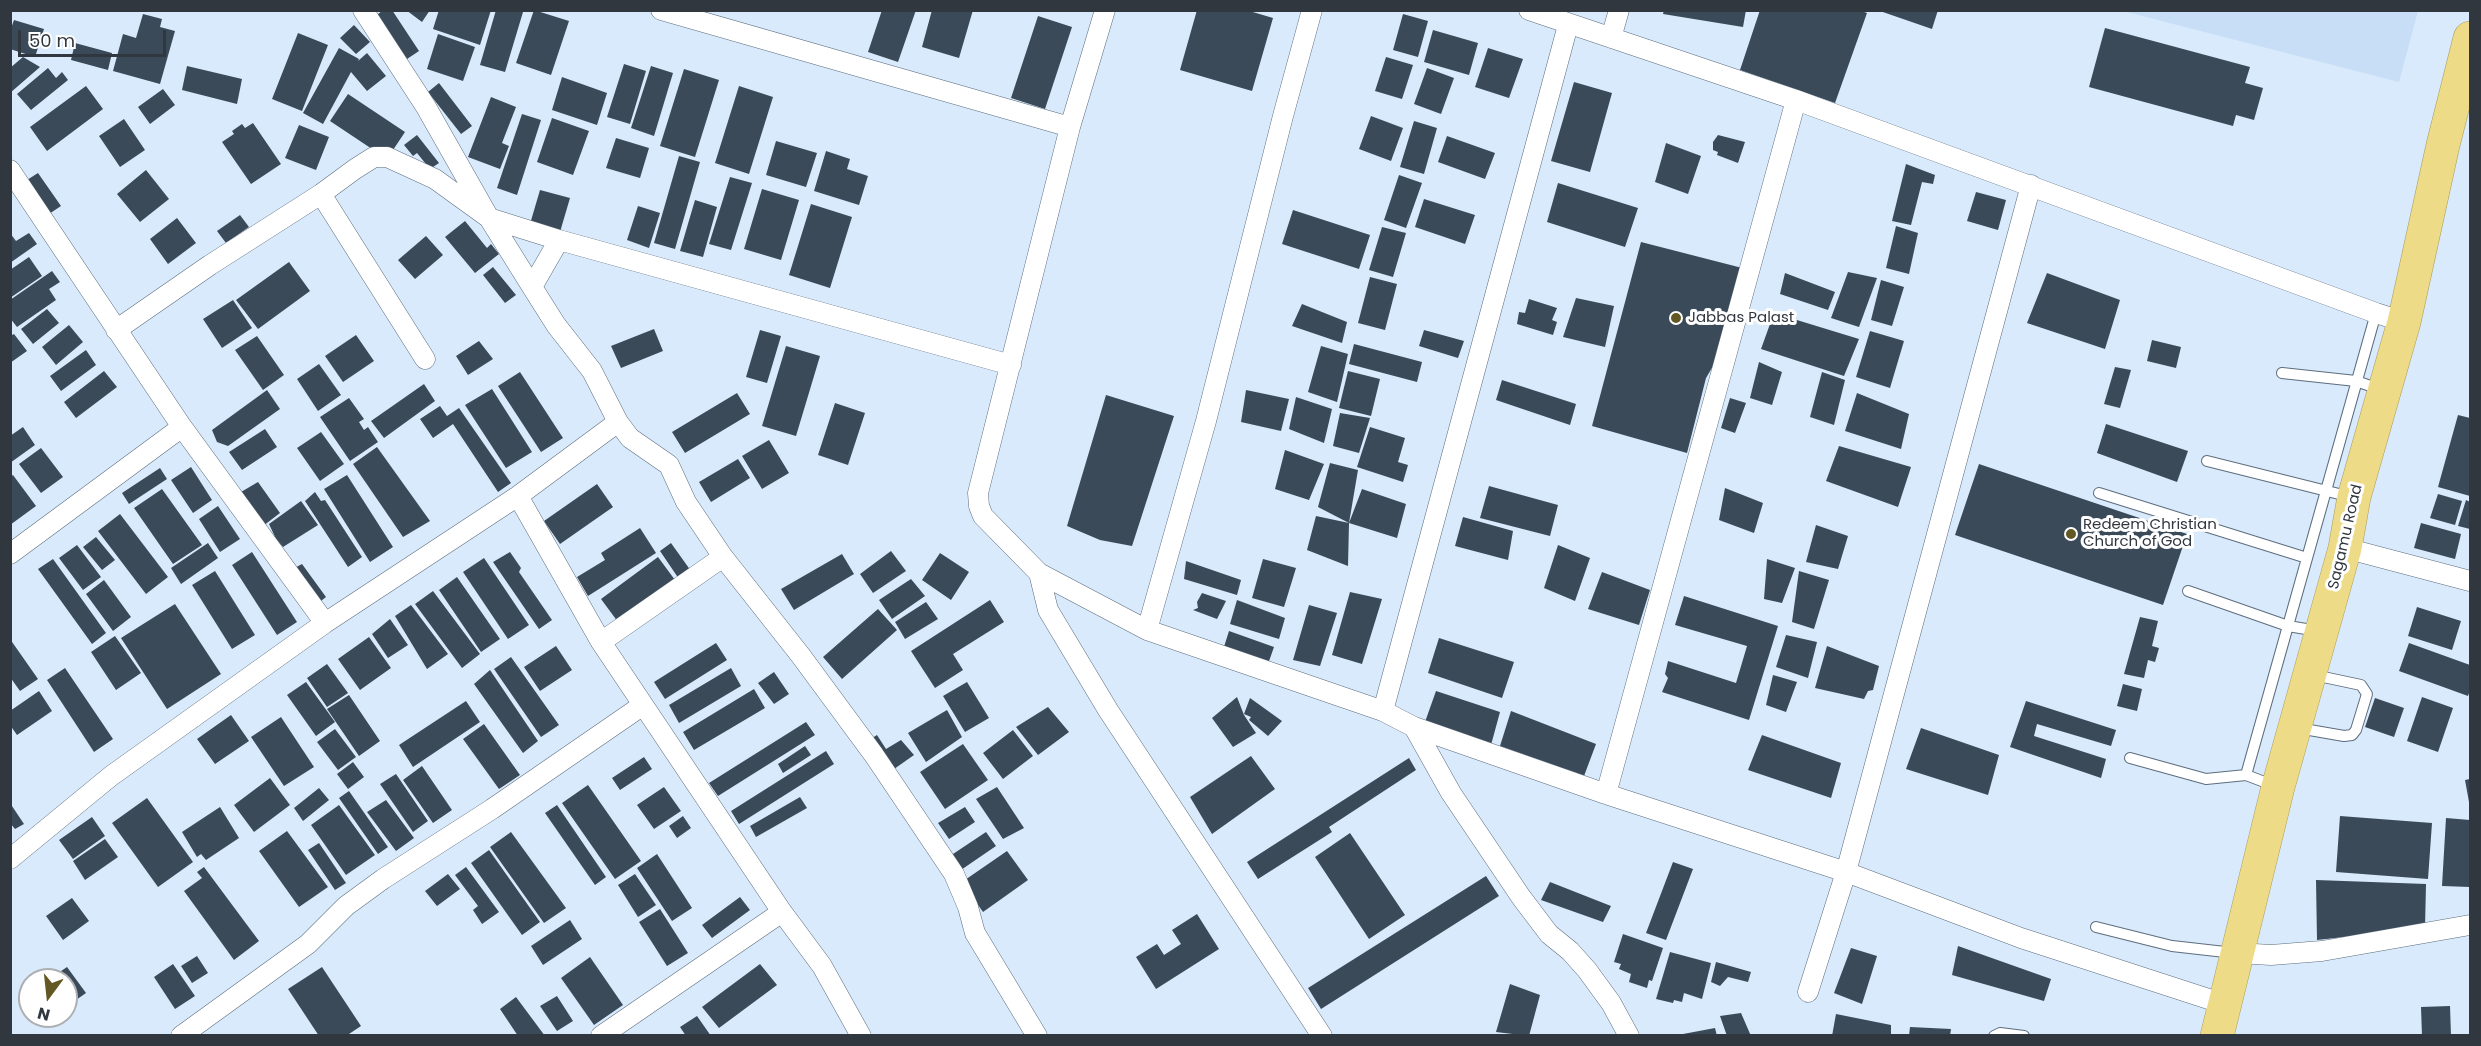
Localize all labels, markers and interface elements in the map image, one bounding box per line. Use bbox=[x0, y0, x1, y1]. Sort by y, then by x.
scale bar bbox=[21, 18, 170, 56]
text: 50 m bbox=[29, 28, 75, 53]
place label: Jabbas Palast bbox=[1688, 309, 1794, 327]
marker: Jabbas Palast bbox=[1669, 311, 1683, 325]
street label: Sagamu Road bbox=[2325, 483, 2367, 591]
place label: Redeem Christian Church of God bbox=[2083, 516, 2217, 551]
marker: Redeem Christian Church of God bbox=[2064, 527, 2078, 541]
north arrow bbox=[18, 968, 78, 1028]
text: N bbox=[35, 1001, 53, 1027]

